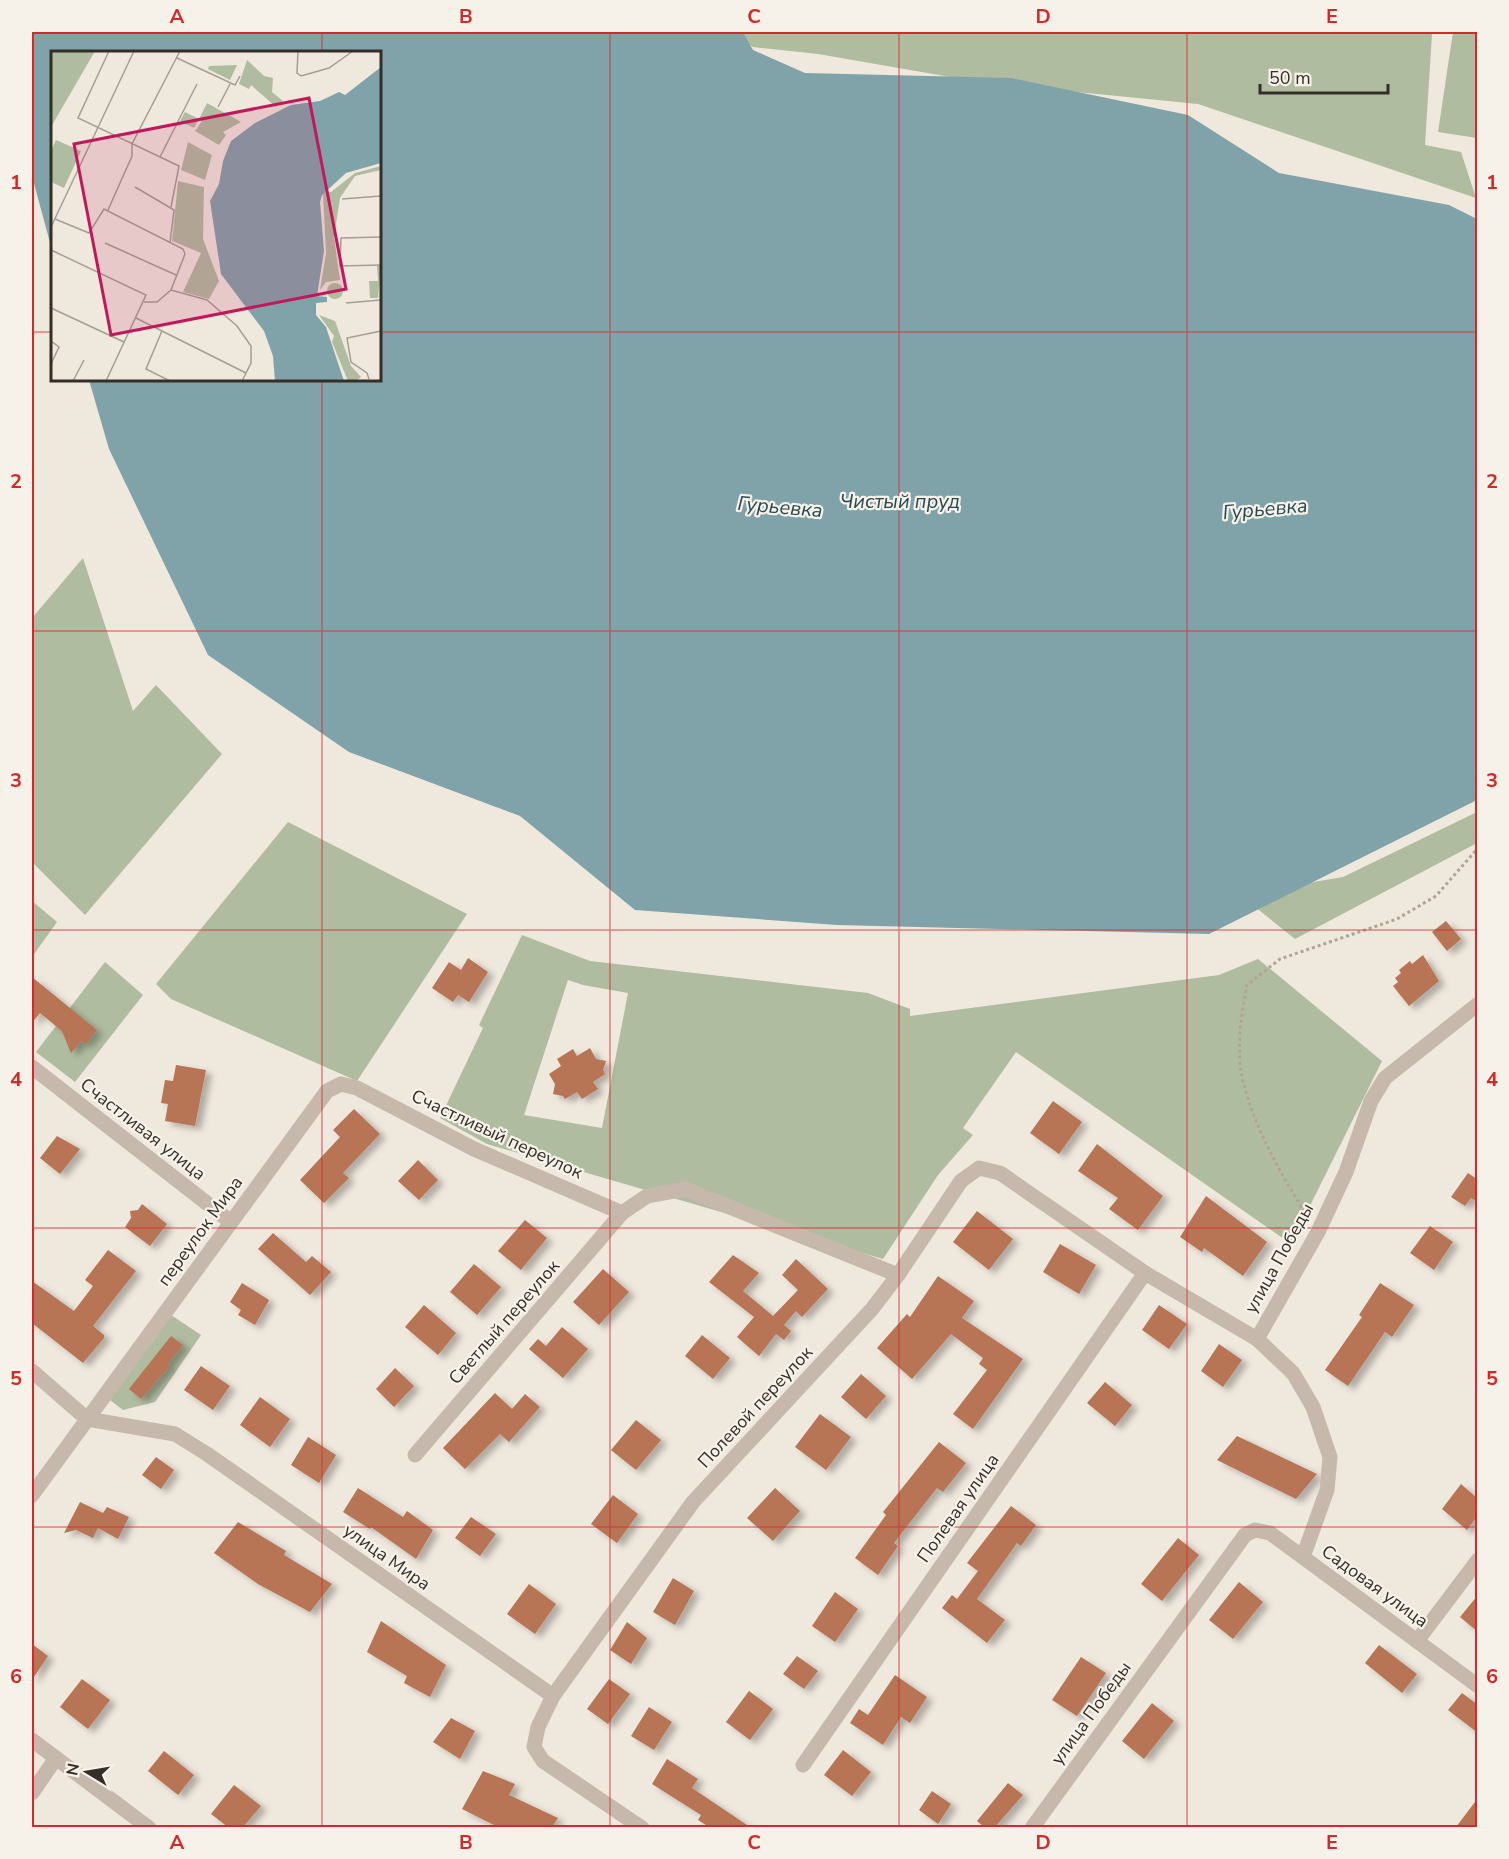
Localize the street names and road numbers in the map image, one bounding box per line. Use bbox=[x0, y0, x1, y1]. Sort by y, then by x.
street label: Счастливая улица bbox=[75, 1072, 211, 1186]
street label: Счастливый переулок bbox=[407, 1084, 587, 1185]
street label: переулок Мира bbox=[152, 1171, 248, 1291]
street label: улица Победы bbox=[1239, 1199, 1319, 1317]
street label: Светлый переулок bbox=[443, 1254, 565, 1389]
street label: Полевой переулок bbox=[692, 1341, 818, 1473]
street label: Полевая улица bbox=[912, 1449, 1004, 1567]
street label: улица Мира bbox=[339, 1518, 435, 1596]
street label: Садовая улица bbox=[1317, 1539, 1433, 1633]
street label: улица Победы bbox=[1045, 1656, 1137, 1770]

